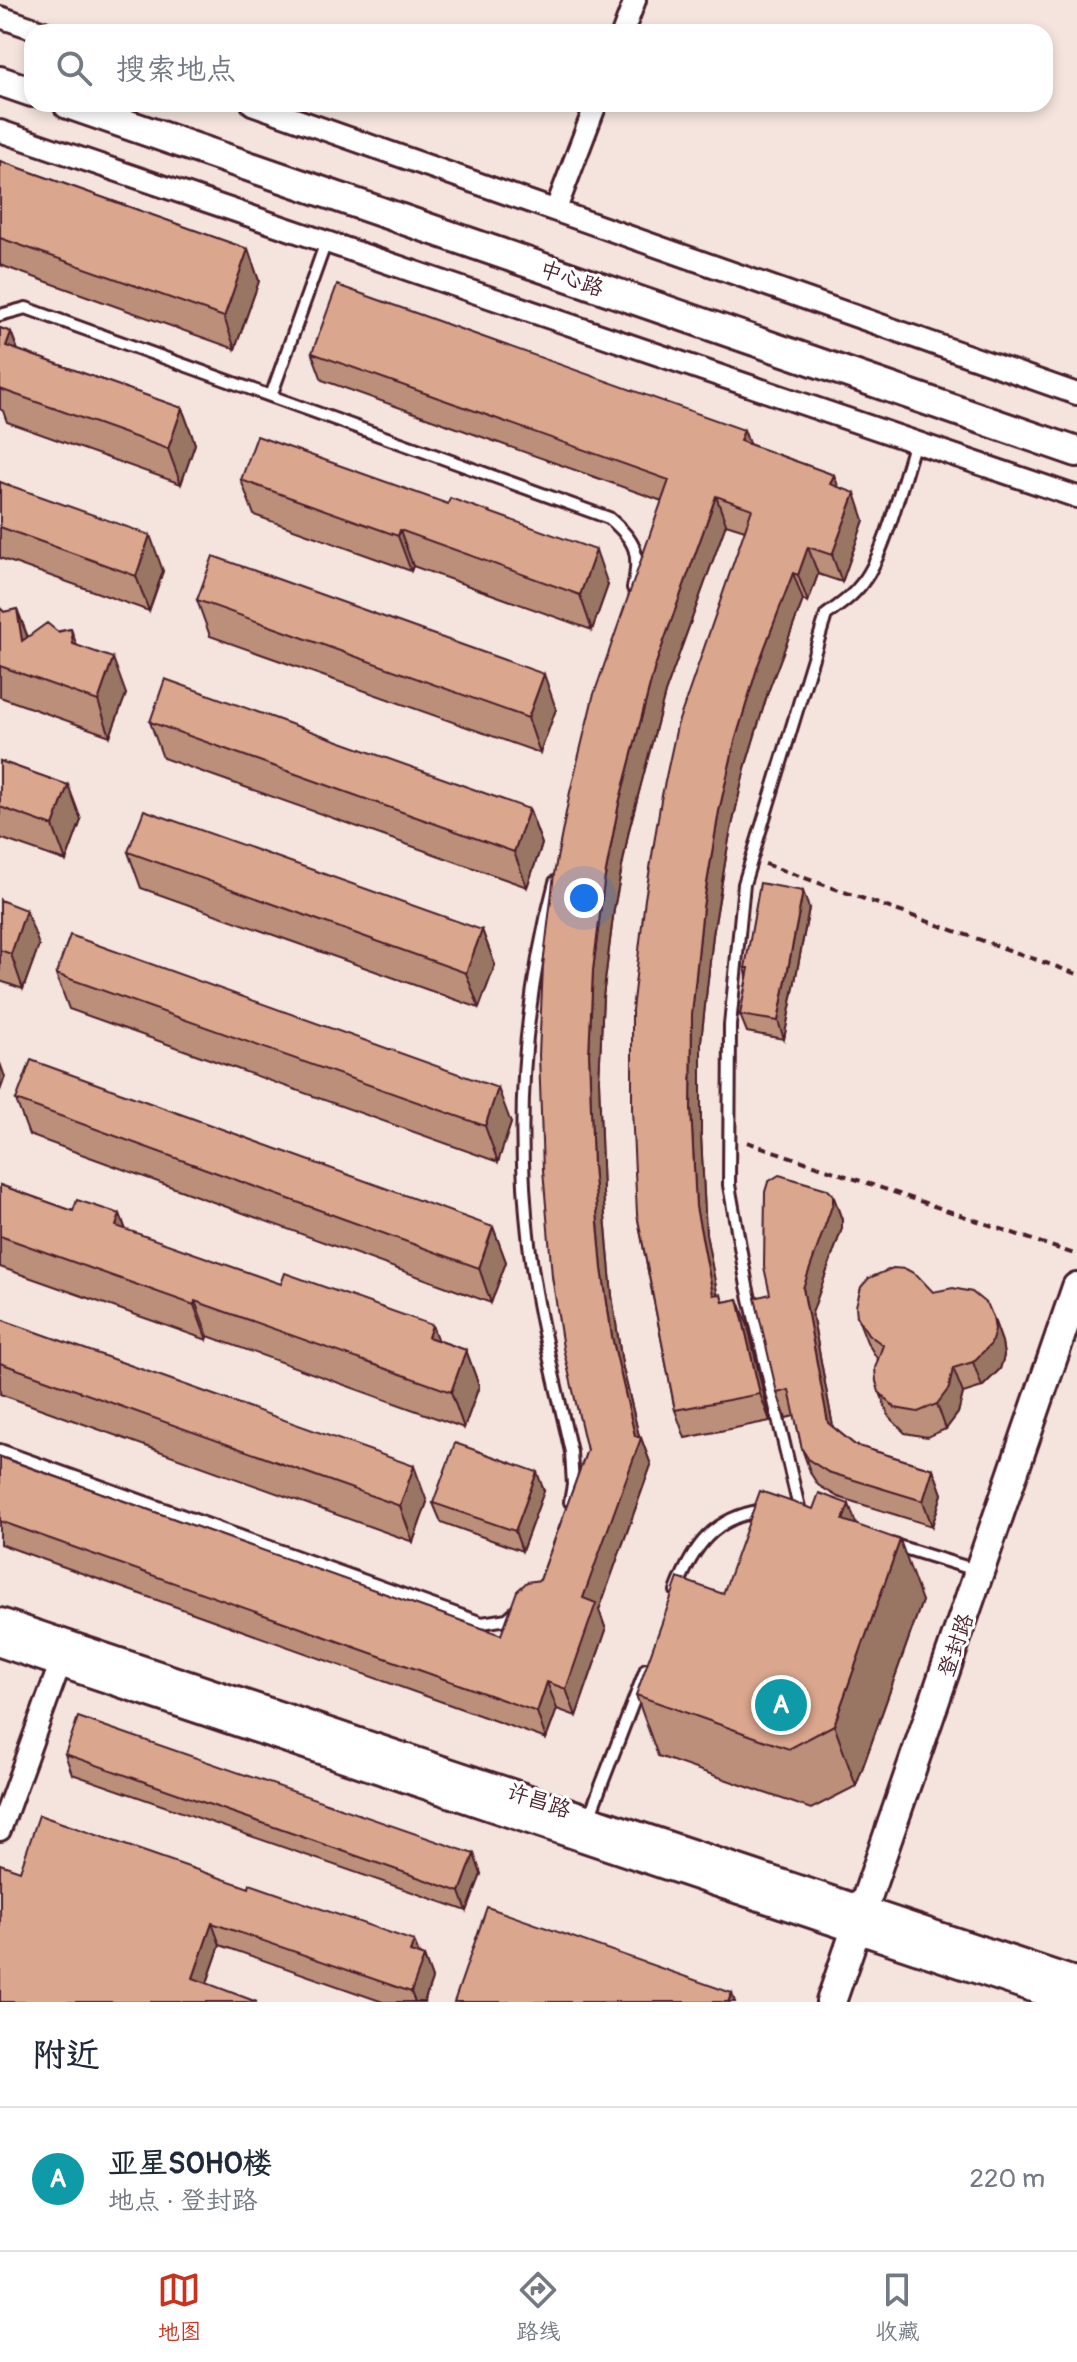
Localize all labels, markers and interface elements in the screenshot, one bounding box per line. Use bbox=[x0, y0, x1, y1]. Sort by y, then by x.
search box bbox=[24, 24, 1053, 112]
icon: search bbox=[52, 46, 96, 90]
text: 搜索地点 bbox=[116, 51, 236, 88]
street label: 中心路 bbox=[536, 255, 607, 303]
your location bbox=[564, 878, 604, 918]
street label: 登封路 bbox=[932, 1610, 980, 1681]
pin: A bbox=[755, 1675, 807, 1735]
street label: 许昌路 bbox=[503, 1777, 574, 1824]
text: 附近 bbox=[32, 2034, 100, 2077]
text: 亚星SOHO楼 bbox=[108, 2145, 273, 2182]
text: A bbox=[50, 2163, 66, 2195]
text: 220 m bbox=[969, 2163, 1045, 2195]
text: 地点 · 登封路 bbox=[108, 2185, 258, 2217]
tab: 地图 bbox=[157, 2268, 202, 2346]
tab: 路线 bbox=[516, 2268, 561, 2346]
tab: 收藏 bbox=[875, 2268, 920, 2346]

